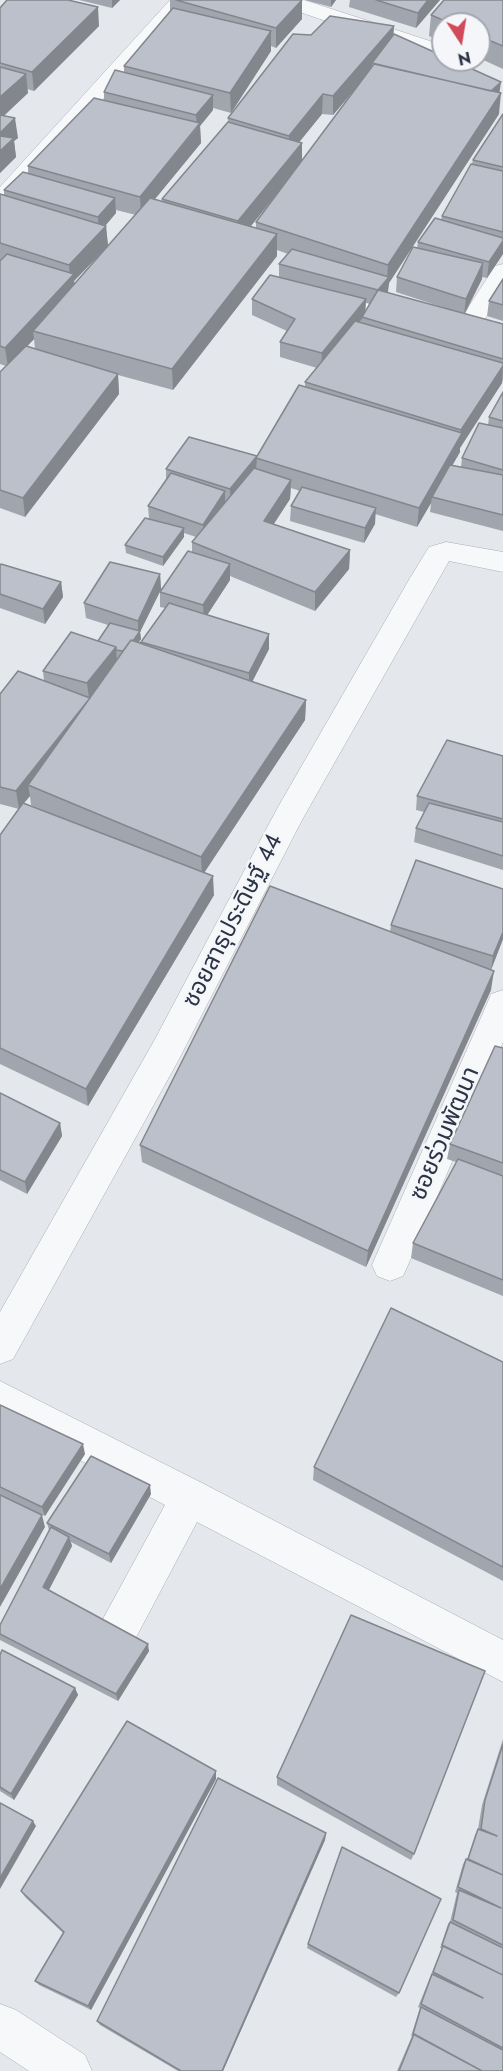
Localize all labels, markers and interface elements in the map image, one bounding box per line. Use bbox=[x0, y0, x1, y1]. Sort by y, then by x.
north arrow bbox=[431, 12, 491, 72]
text: N bbox=[456, 46, 473, 71]
street label: ซอยสาธุประดิษฐ์ 44 bbox=[178, 830, 290, 1012]
street label: ซอยร่วมพัฒนา bbox=[405, 1063, 487, 1205]

